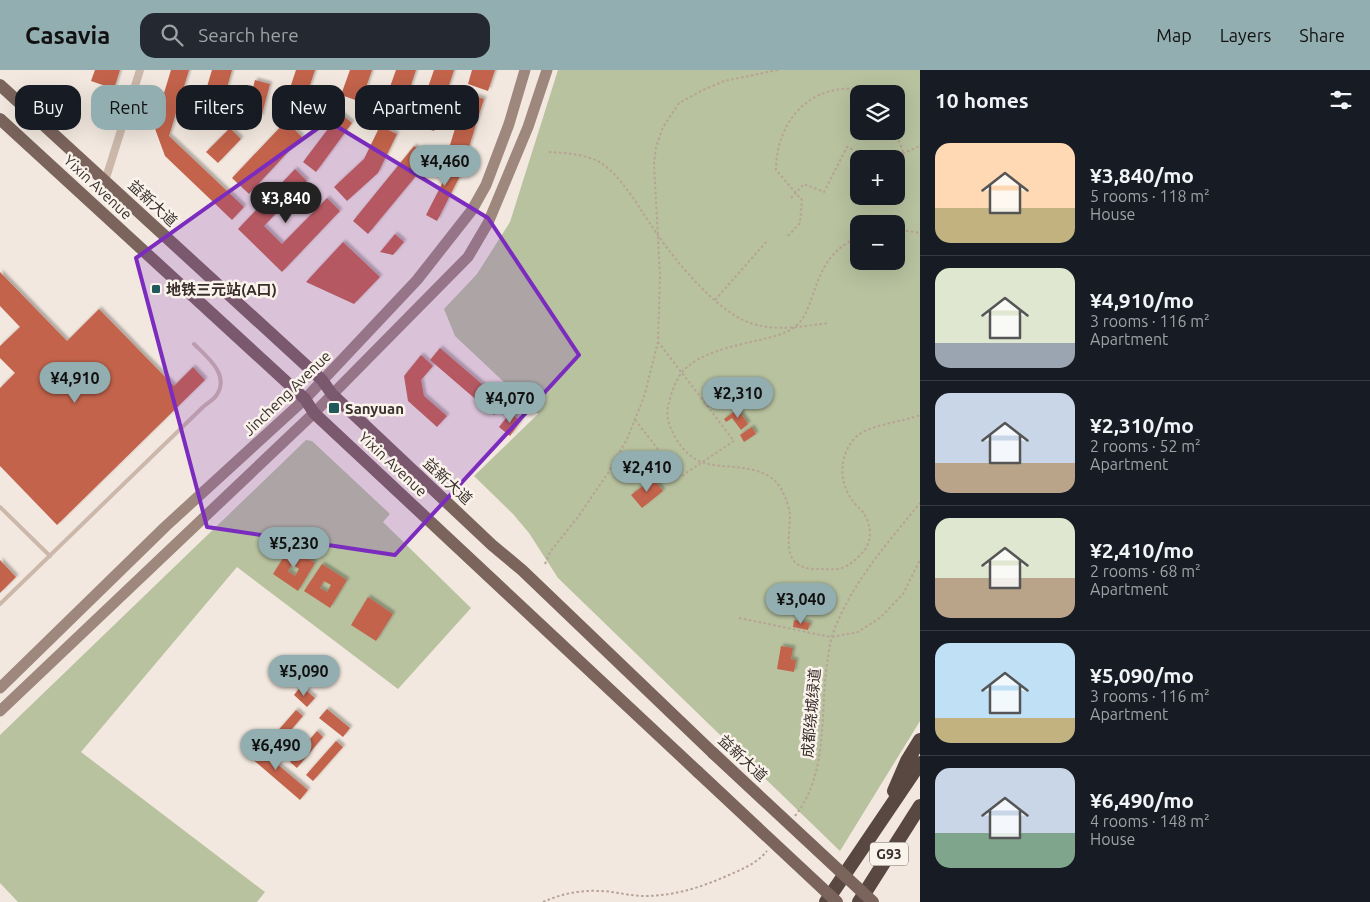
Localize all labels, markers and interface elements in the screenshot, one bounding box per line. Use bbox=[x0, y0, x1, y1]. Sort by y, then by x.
search box bbox=[140, 13, 490, 58]
icon: search bbox=[158, 21, 186, 49]
text: Casavia bbox=[25, 22, 110, 49]
text: Search here bbox=[198, 24, 299, 46]
text: Map bbox=[1156, 25, 1192, 45]
text: Layers bbox=[1220, 25, 1271, 45]
text: Share bbox=[1299, 25, 1345, 45]
chip: Buy bbox=[15, 85, 81, 130]
chip: Rent bbox=[91, 85, 166, 130]
chip: Filters bbox=[176, 85, 262, 130]
chip: New bbox=[272, 85, 345, 130]
chip: Apartment bbox=[355, 85, 479, 130]
map controls bbox=[850, 85, 905, 270]
button: layers bbox=[850, 85, 905, 140]
icon: filters bbox=[1327, 86, 1355, 114]
text: 10 homes bbox=[935, 88, 1029, 112]
pin: ¥4,460 bbox=[404, 144, 486, 187]
button: + bbox=[850, 150, 905, 205]
street label: Yixin Avenue bbox=[61, 151, 135, 223]
text: ¥4,460 bbox=[420, 152, 470, 170]
icon: home bbox=[975, 163, 1035, 223]
text: ¥3,840/mo bbox=[1090, 163, 1194, 187]
street label: 益新大道 bbox=[125, 176, 181, 230]
pin: ¥3,840 bbox=[245, 182, 327, 224]
text: 5 rooms · 118 m² bbox=[1090, 187, 1210, 205]
text: ¥3,840 bbox=[261, 189, 311, 207]
text: House bbox=[1090, 205, 1135, 223]
button: − bbox=[850, 215, 905, 270]
place label: 地铁三元站(A口) bbox=[166, 281, 277, 298]
marker: 地铁三元站(A口) bbox=[150, 283, 162, 295]
icon: home bbox=[975, 288, 1035, 348]
text: ¥4,910/mo bbox=[1090, 288, 1194, 312]
text: 3 rooms · 116 m² bbox=[1090, 312, 1210, 330]
text: Apartment bbox=[1090, 330, 1168, 348]
street label: Jincheng Avenue bbox=[240, 347, 334, 439]
pin: ¥4,910 bbox=[34, 362, 116, 404]
text: ¥4,910 bbox=[50, 369, 100, 387]
pin: ¥2,310 bbox=[697, 376, 779, 419]
pin: ¥4,070 bbox=[469, 382, 551, 424]
text: ¥2,310 bbox=[713, 384, 763, 402]
text: ¥4,070 bbox=[485, 389, 535, 407]
place label: Sanyuan bbox=[345, 400, 404, 417]
marker: Sanyuan bbox=[327, 401, 341, 415]
icon: home bbox=[975, 413, 1035, 473]
text: ¥2,310/mo bbox=[1090, 413, 1194, 437]
street label: Yixin Avenue bbox=[356, 428, 430, 500]
text: 2 rooms · 52 m² bbox=[1090, 437, 1201, 455]
pin: ¥2,410 bbox=[606, 450, 688, 493]
street label: 益新大道 bbox=[420, 454, 476, 508]
text: Apartment bbox=[1090, 455, 1168, 473]
text: ¥2,410 bbox=[622, 458, 672, 476]
pin: ¥5,230 bbox=[253, 526, 335, 569]
text: ¥5,230 bbox=[269, 534, 319, 552]
icon: home bbox=[975, 538, 1035, 598]
text: ¥2,410/mo bbox=[1090, 538, 1194, 562]
text: 2 rooms · 68 m² bbox=[1090, 562, 1201, 580]
text: Apartment bbox=[1090, 580, 1168, 598]
pin: ¥3,040 bbox=[760, 582, 842, 625]
text: ¥3,040 bbox=[776, 590, 826, 608]
pin: ¥5,090 bbox=[263, 654, 345, 697]
text: ¥5,090 bbox=[279, 662, 329, 680]
icon: home bbox=[975, 663, 1035, 723]
text: ¥5,090/mo bbox=[1090, 663, 1194, 687]
street label: 成都绕城绿道 bbox=[799, 667, 823, 759]
text: 3 rooms · 116 m² bbox=[1090, 687, 1210, 705]
text: Apartment bbox=[1090, 705, 1168, 723]
pin: ¥6,490 bbox=[235, 728, 317, 771]
street label: 益新大道 bbox=[715, 731, 771, 785]
text: ¥6,490 bbox=[251, 736, 301, 754]
icon: home bbox=[975, 788, 1035, 848]
text: ¥6,490/mo bbox=[1090, 788, 1194, 812]
text: 4 rooms · 148 m² bbox=[1090, 812, 1210, 830]
text: House bbox=[1090, 830, 1135, 848]
road number: G93 bbox=[870, 842, 908, 866]

